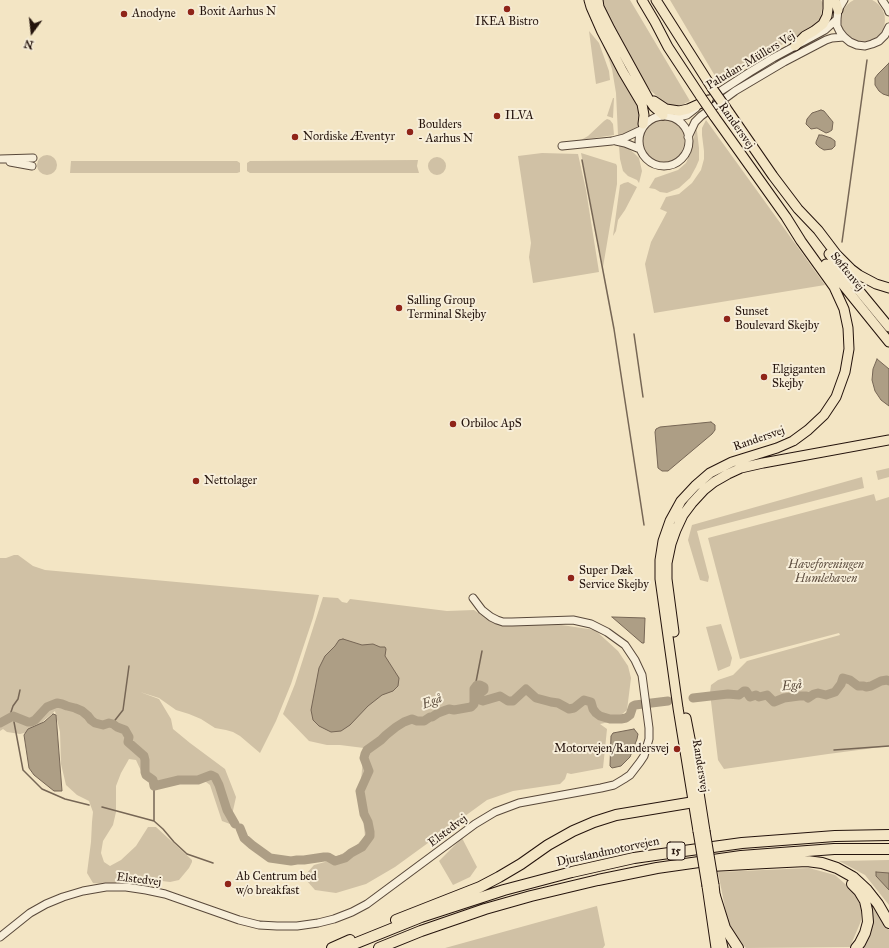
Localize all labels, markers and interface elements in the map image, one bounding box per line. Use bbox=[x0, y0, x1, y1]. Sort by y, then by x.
marker: IKEA Bistro bbox=[502, 4, 512, 14]
place label: Boxit Aarhus N bbox=[199, 5, 276, 19]
place label: Anodyne bbox=[132, 7, 176, 21]
marker: Boxit Aarhus N bbox=[186, 7, 196, 17]
marker: Anodyne bbox=[119, 9, 129, 19]
north arrow bbox=[12, 12, 52, 52]
place label: IKEA Bistro bbox=[475, 15, 539, 29]
street label: Paludan-Müllers Vej bbox=[704, 29, 798, 93]
text: N bbox=[23, 37, 35, 52]
street label: Randersvej bbox=[715, 100, 757, 152]
place label: ILVA bbox=[505, 109, 534, 123]
marker: ILVA bbox=[492, 111, 502, 121]
place label: Boulders - Aarhus N bbox=[418, 118, 473, 146]
marker: Boulders - Aarhus N bbox=[405, 127, 415, 137]
place label: Nordiske Æventyr bbox=[303, 130, 395, 144]
marker: Nordiske Æventyr bbox=[290, 132, 300, 142]
street label: Søftenvej bbox=[827, 250, 867, 294]
place label: Salling Group Terminal Skejby bbox=[407, 294, 486, 322]
marker: Salling Group Terminal Skejby bbox=[394, 303, 404, 313]
place label: Sunset Boulevard Skejby bbox=[735, 305, 819, 333]
marker: Sunset Boulevard Skejby bbox=[722, 314, 732, 324]
place label: Elgiganten Skejby bbox=[772, 363, 826, 391]
marker: Elgiganten Skejby bbox=[759, 372, 769, 382]
place label: Orbiloc ApS bbox=[461, 417, 522, 431]
marker: Orbiloc ApS bbox=[448, 419, 458, 429]
street label: Randersvej bbox=[731, 423, 787, 455]
place label: Nettolager bbox=[204, 474, 257, 488]
marker: Nettolager bbox=[191, 476, 201, 486]
park label: Haveforeningen Humlehaven bbox=[788, 558, 864, 586]
place label: Super Dæk Service Skejby bbox=[579, 564, 649, 592]
marker: Super Dæk Service Skejby bbox=[566, 573, 576, 583]
water label: Egå bbox=[781, 677, 803, 695]
water label: Egå bbox=[420, 691, 444, 713]
street label: Randersvej bbox=[689, 738, 711, 794]
place label: Motorvejen/Randersvej bbox=[554, 742, 669, 756]
marker: Motorvejen/Randersvej bbox=[672, 744, 682, 754]
street label: Elstedvej bbox=[426, 812, 470, 850]
street label: Djurslandmotorvejen bbox=[555, 834, 661, 870]
road number: 15 bbox=[667, 842, 685, 860]
street label: Elstedvej bbox=[116, 870, 162, 890]
place label: Ab Centrum bed w/o breakfast bbox=[236, 870, 317, 898]
marker: Ab Centrum bed w/o breakfast bbox=[223, 879, 233, 889]

